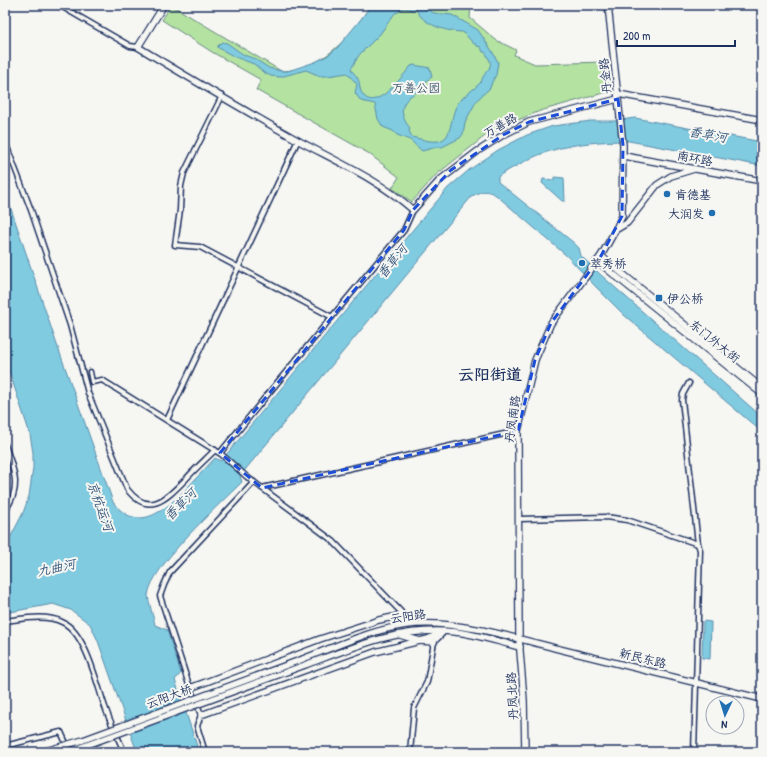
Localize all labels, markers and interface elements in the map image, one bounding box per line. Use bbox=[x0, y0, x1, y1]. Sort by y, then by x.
scale bar bbox=[617, 22, 735, 48]
text: 200 m bbox=[623, 27, 650, 44]
street label: 丹金路 bbox=[595, 57, 615, 95]
park label: 万善公园 bbox=[392, 79, 440, 96]
street label: 万善路 bbox=[480, 109, 520, 141]
water label: 香草河 bbox=[687, 122, 731, 147]
street label: 南环路 bbox=[676, 146, 714, 170]
place label: 肯德基 bbox=[675, 186, 711, 203]
marker: 肯德基 bbox=[662, 189, 672, 199]
place label: 大润发 bbox=[668, 205, 704, 222]
marker: 大润发 bbox=[707, 208, 717, 218]
water label: 香草河 bbox=[373, 239, 413, 282]
place label: 萃秀桥 bbox=[590, 255, 627, 272]
marker: 萃秀桥 bbox=[577, 258, 587, 268]
place label: 伊公桥 bbox=[667, 290, 704, 307]
marker: 伊公桥 bbox=[654, 293, 664, 303]
street label: 东门外大街 bbox=[686, 316, 744, 366]
district label: 云阳街道 bbox=[458, 363, 522, 385]
street label: 丹凤南路 bbox=[500, 394, 524, 444]
water label: 京杭运河 bbox=[84, 478, 119, 535]
water label: 香草河 bbox=[160, 482, 202, 524]
water label: 九曲河 bbox=[35, 554, 79, 580]
street label: 云阳路 bbox=[389, 605, 427, 627]
street label: 新民东路 bbox=[618, 644, 668, 672]
street label: 丹凤北路 bbox=[502, 672, 522, 720]
street label: 云阳大桥 bbox=[144, 679, 195, 712]
north arrow bbox=[705, 695, 745, 735]
text: N bbox=[721, 718, 728, 732]

